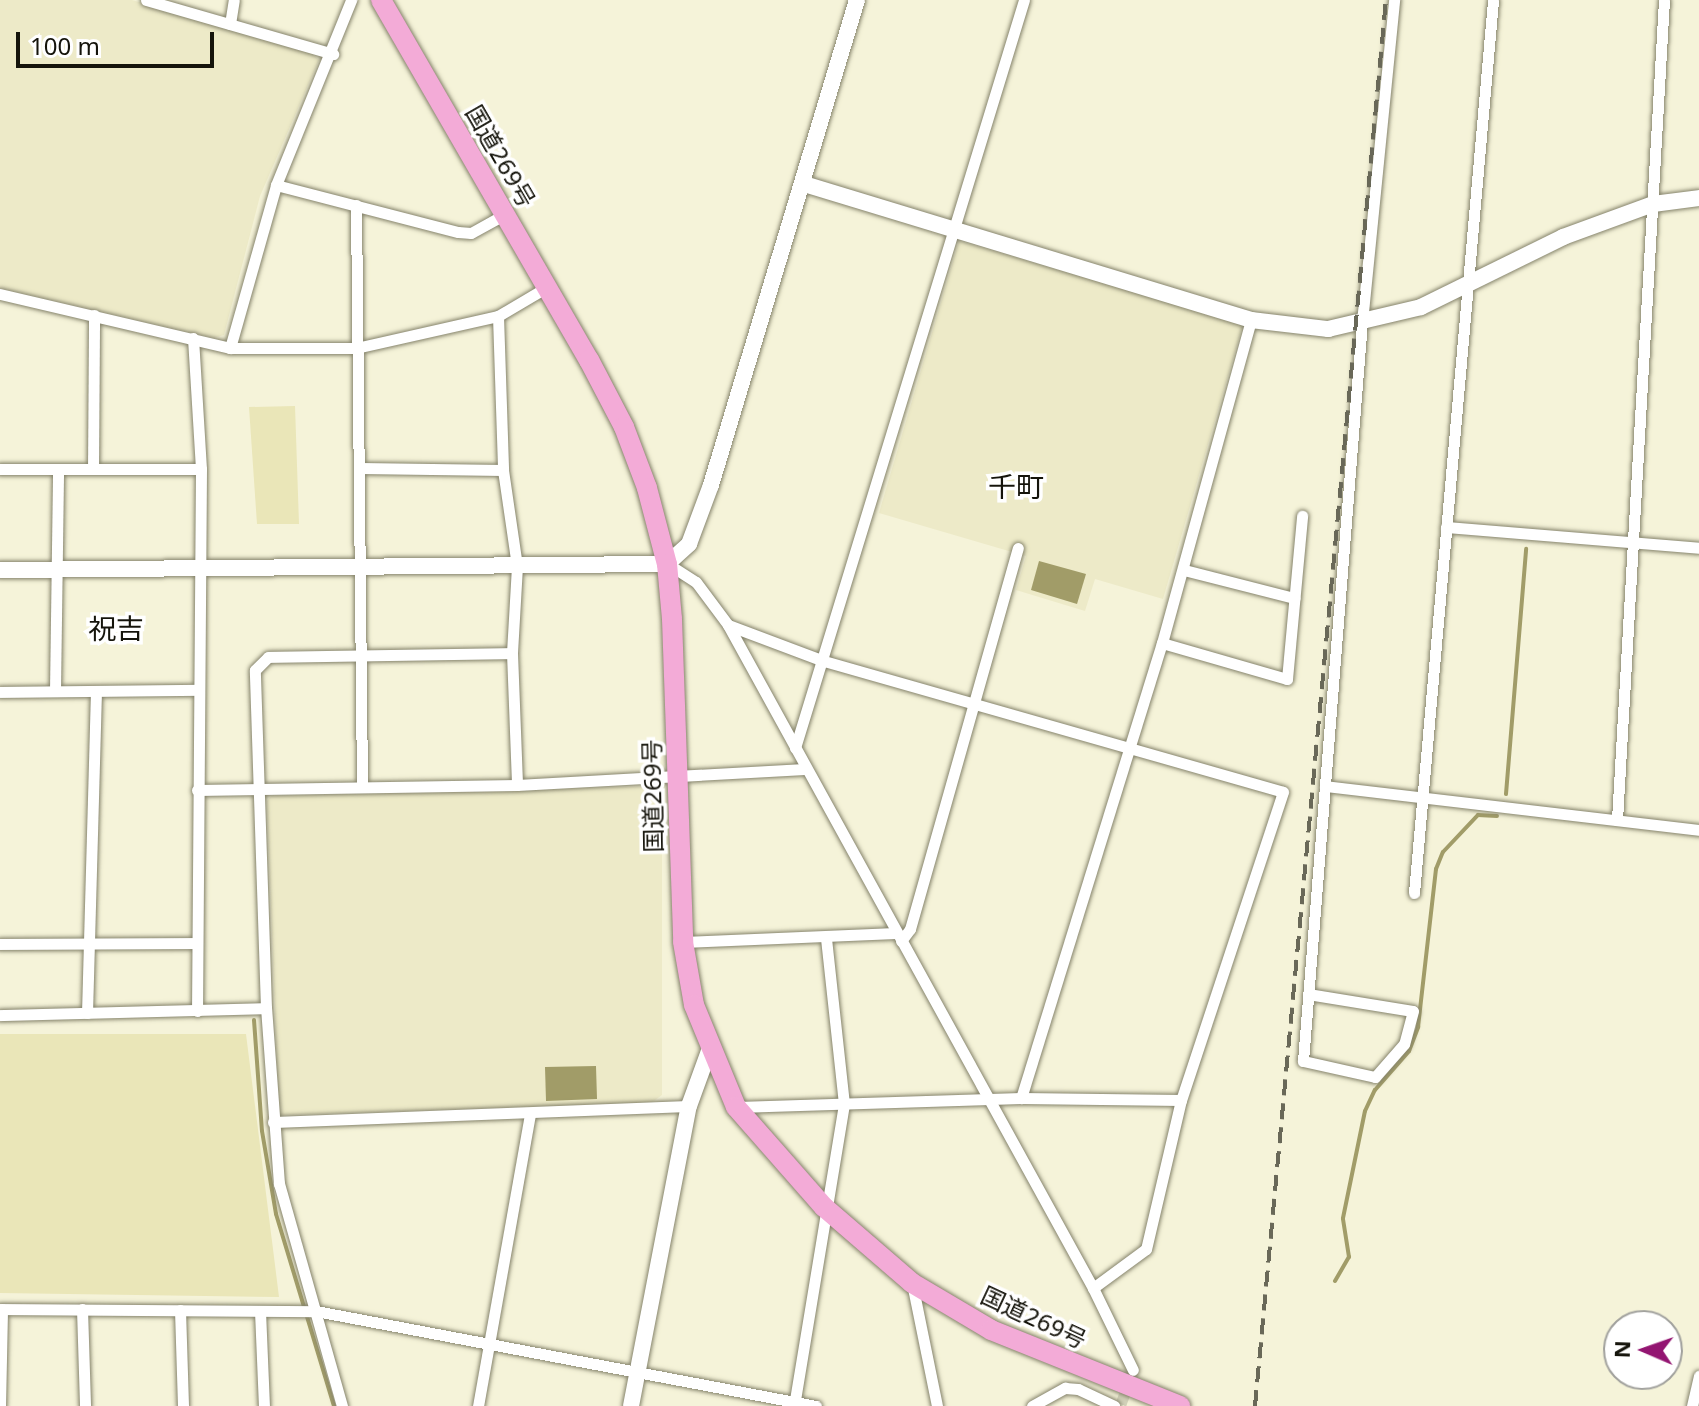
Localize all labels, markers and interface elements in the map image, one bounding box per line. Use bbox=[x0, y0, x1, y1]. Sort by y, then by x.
scale bar bbox=[20, 16, 218, 66]
text: 100 m bbox=[30, 29, 100, 62]
street label: 国道269号 bbox=[460, 100, 542, 212]
district label: 千町 bbox=[988, 469, 1044, 503]
district label: 祝吉 bbox=[88, 611, 144, 645]
street label: 国道269号 bbox=[637, 739, 667, 853]
street label: 国道269号 bbox=[977, 1280, 1091, 1354]
north arrow bbox=[1603, 1310, 1683, 1390]
text: N bbox=[1606, 1340, 1636, 1359]

